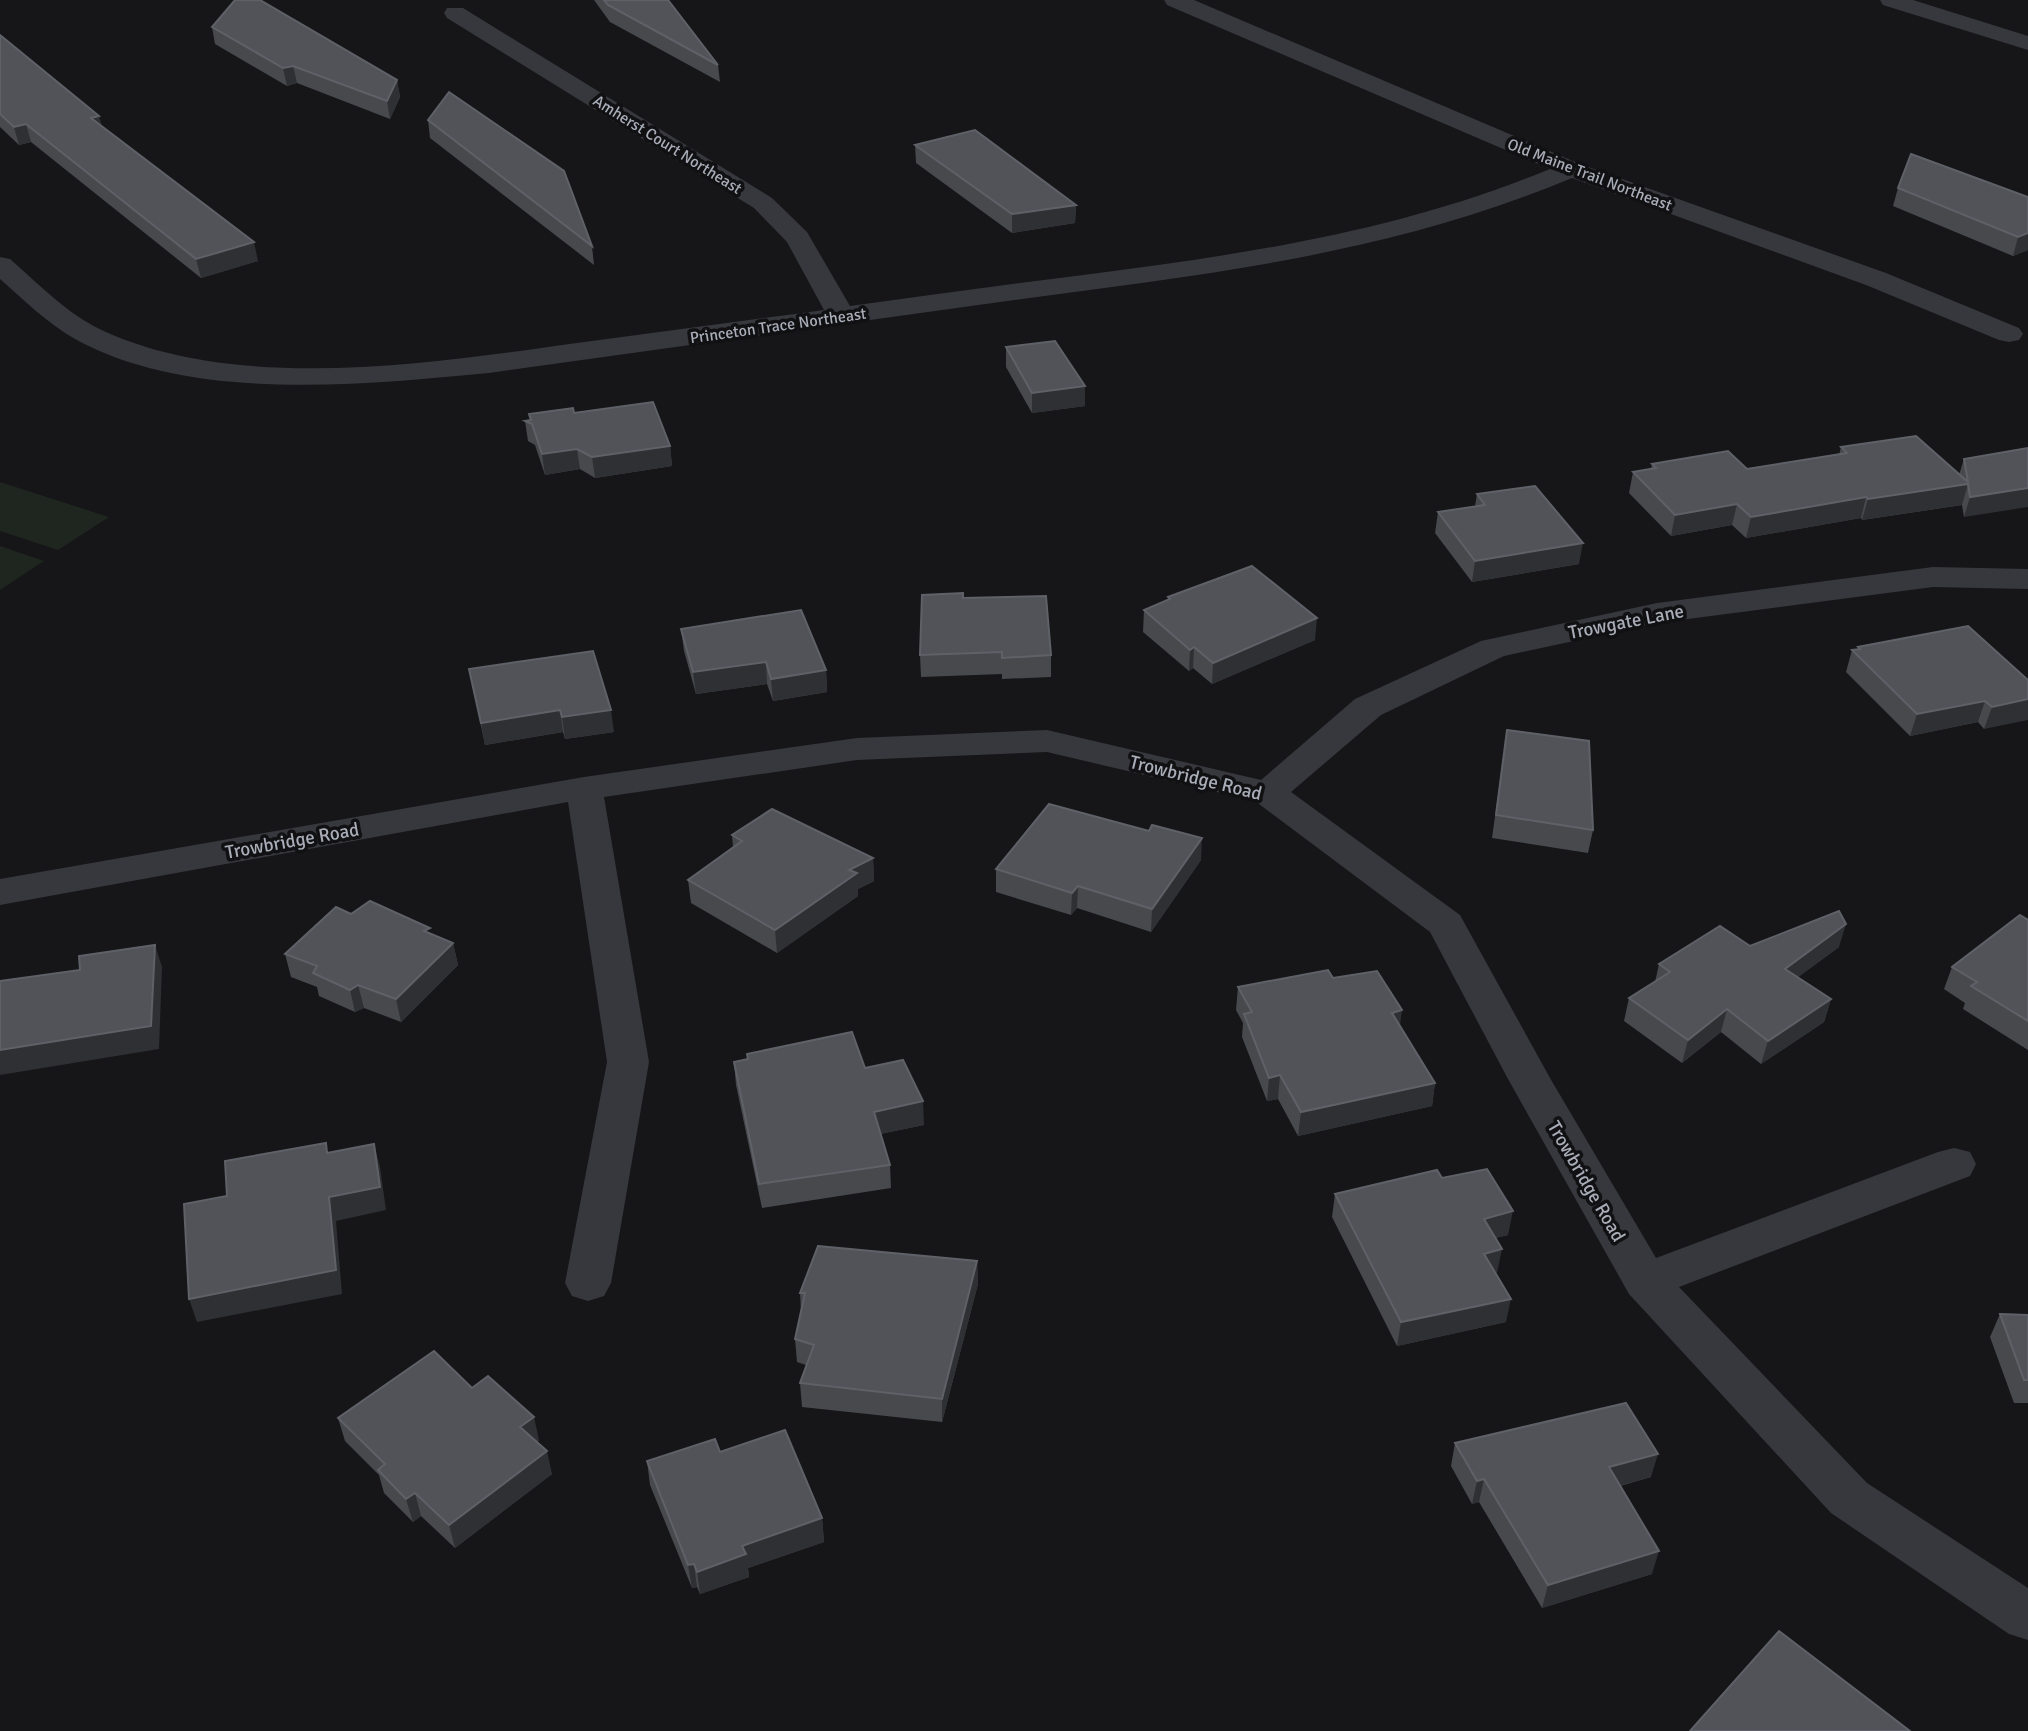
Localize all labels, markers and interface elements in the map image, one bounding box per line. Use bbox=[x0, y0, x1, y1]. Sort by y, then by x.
street label: Amherst Court Northeast bbox=[589, 91, 746, 199]
street label: Old Maine Trail Northeast bbox=[1504, 134, 1675, 216]
street label: Princeton Trace Northeast bbox=[689, 304, 868, 348]
street label: Trowgate Lane bbox=[1566, 599, 1686, 645]
street label: Trowbridge Road bbox=[1127, 750, 1264, 806]
street label: Trowbridge Road bbox=[223, 817, 361, 865]
street label: Trowbridge Road bbox=[1542, 1117, 1630, 1246]

